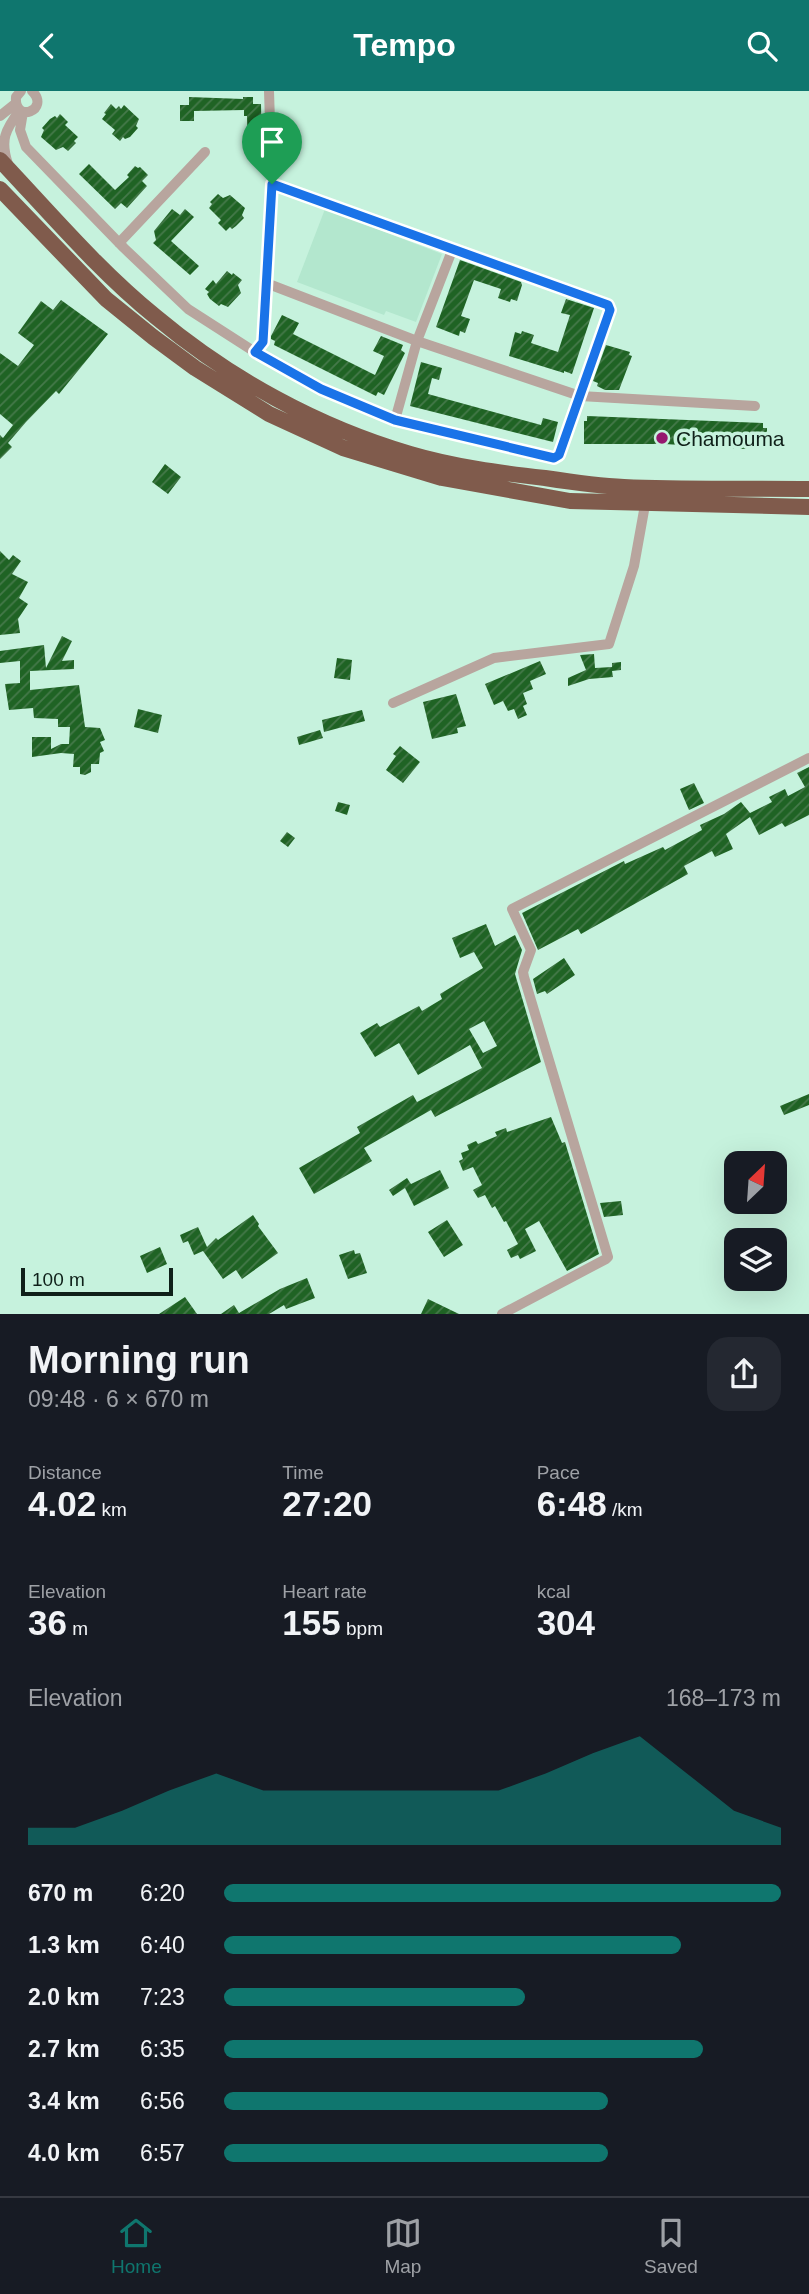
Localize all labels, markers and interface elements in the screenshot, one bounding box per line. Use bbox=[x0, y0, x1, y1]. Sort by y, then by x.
icon: back bbox=[28, 27, 66, 65]
text: Tempo bbox=[353, 27, 456, 63]
icon: search bbox=[743, 27, 781, 65]
pin bbox=[242, 112, 302, 184]
icon: arrive bbox=[253, 123, 291, 161]
place label: Chamouma bbox=[676, 427, 785, 450]
marker: Chamouma bbox=[654, 430, 670, 446]
north arrow bbox=[724, 1151, 788, 1215]
map controls bbox=[724, 1151, 787, 1291]
button: layers bbox=[724, 1228, 787, 1291]
scale bar bbox=[21, 1265, 173, 1297]
text: 100 m bbox=[32, 1269, 85, 1290]
button: share bbox=[707, 1337, 781, 1411]
text: Morning run bbox=[28, 1339, 250, 1381]
text: 09:48 · 6 × 670 m bbox=[28, 1386, 209, 1412]
text: Distance bbox=[28, 1462, 102, 1483]
text: Time bbox=[282, 1462, 324, 1483]
text: Pace bbox=[537, 1462, 580, 1483]
text: 4.02 bbox=[28, 1484, 96, 1523]
text: 27:20 bbox=[282, 1484, 372, 1523]
text: 6:48 bbox=[537, 1484, 607, 1523]
text: km bbox=[96, 1499, 127, 1520]
text: /km bbox=[607, 1499, 643, 1520]
text: Elevation bbox=[28, 1581, 106, 1602]
text: Heart rate bbox=[282, 1581, 367, 1602]
text: kcal bbox=[537, 1581, 570, 1602]
text: 36 bbox=[28, 1603, 67, 1642]
text: 155 bbox=[282, 1603, 341, 1642]
text: 304 bbox=[537, 1603, 595, 1642]
text: m bbox=[67, 1618, 88, 1639]
text: bpm bbox=[341, 1618, 383, 1639]
text: Elevation bbox=[28, 1685, 123, 1711]
text: 168–173 m bbox=[666, 1685, 781, 1711]
text: 670 m bbox=[28, 1880, 93, 1906]
text: 6:20 bbox=[140, 1880, 185, 1906]
text: 1.3 km bbox=[28, 1932, 100, 1958]
text: 6:40 bbox=[140, 1932, 185, 1958]
text: 2.0 km bbox=[28, 1984, 100, 2010]
text: 7:23 bbox=[140, 1984, 185, 2010]
text: 2.7 km bbox=[28, 2036, 100, 2062]
text: 6:35 bbox=[140, 2036, 185, 2062]
text: 3.4 km bbox=[28, 2088, 100, 2114]
text: 6:56 bbox=[140, 2088, 185, 2114]
text: 4.0 km bbox=[28, 2140, 100, 2166]
text: 6:57 bbox=[140, 2140, 185, 2166]
tab: Home bbox=[111, 2214, 162, 2278]
tab: Map bbox=[384, 2214, 422, 2278]
tab: Saved bbox=[644, 2214, 698, 2278]

